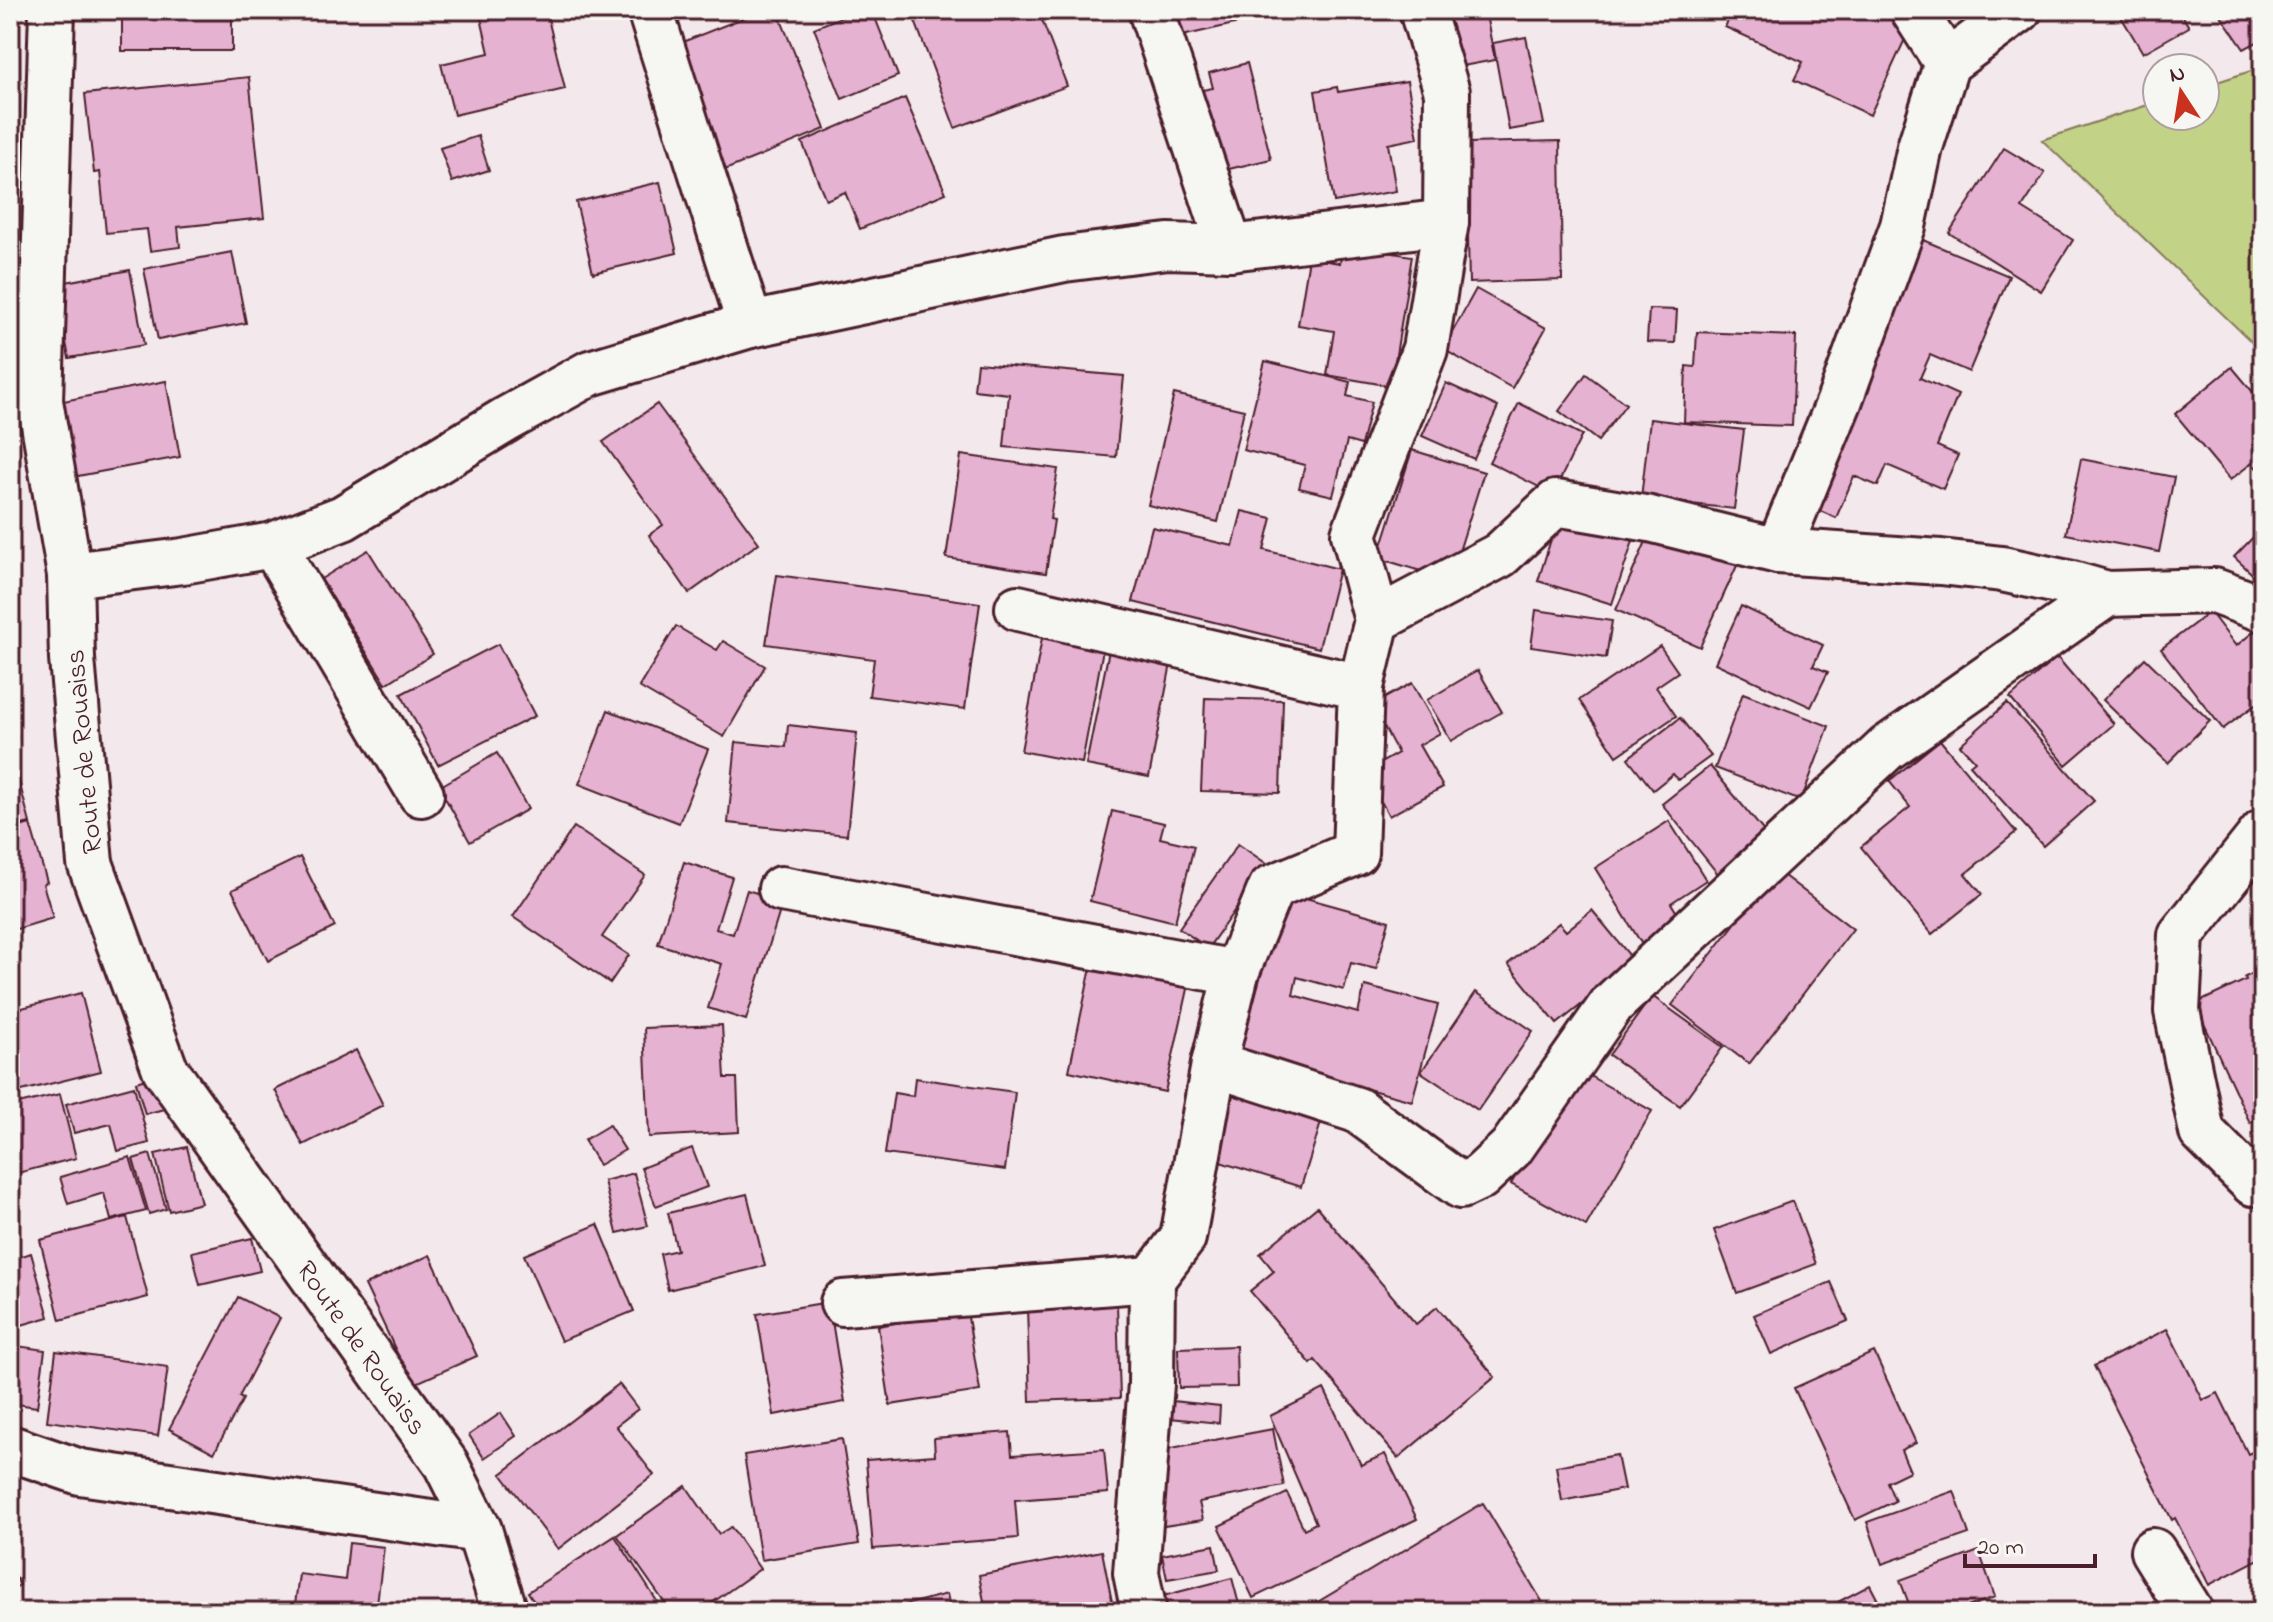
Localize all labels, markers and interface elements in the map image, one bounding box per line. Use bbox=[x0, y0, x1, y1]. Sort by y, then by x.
north arrow bbox=[2141, 52, 2221, 132]
text: N bbox=[2167, 58, 2188, 93]
street label: Route de Rouaiss bbox=[56, 648, 115, 856]
street label: Route de Rouaiss bbox=[285, 1253, 436, 1445]
scale bar bbox=[1965, 1518, 2095, 1568]
text: 20 m bbox=[1977, 1531, 2024, 1566]

